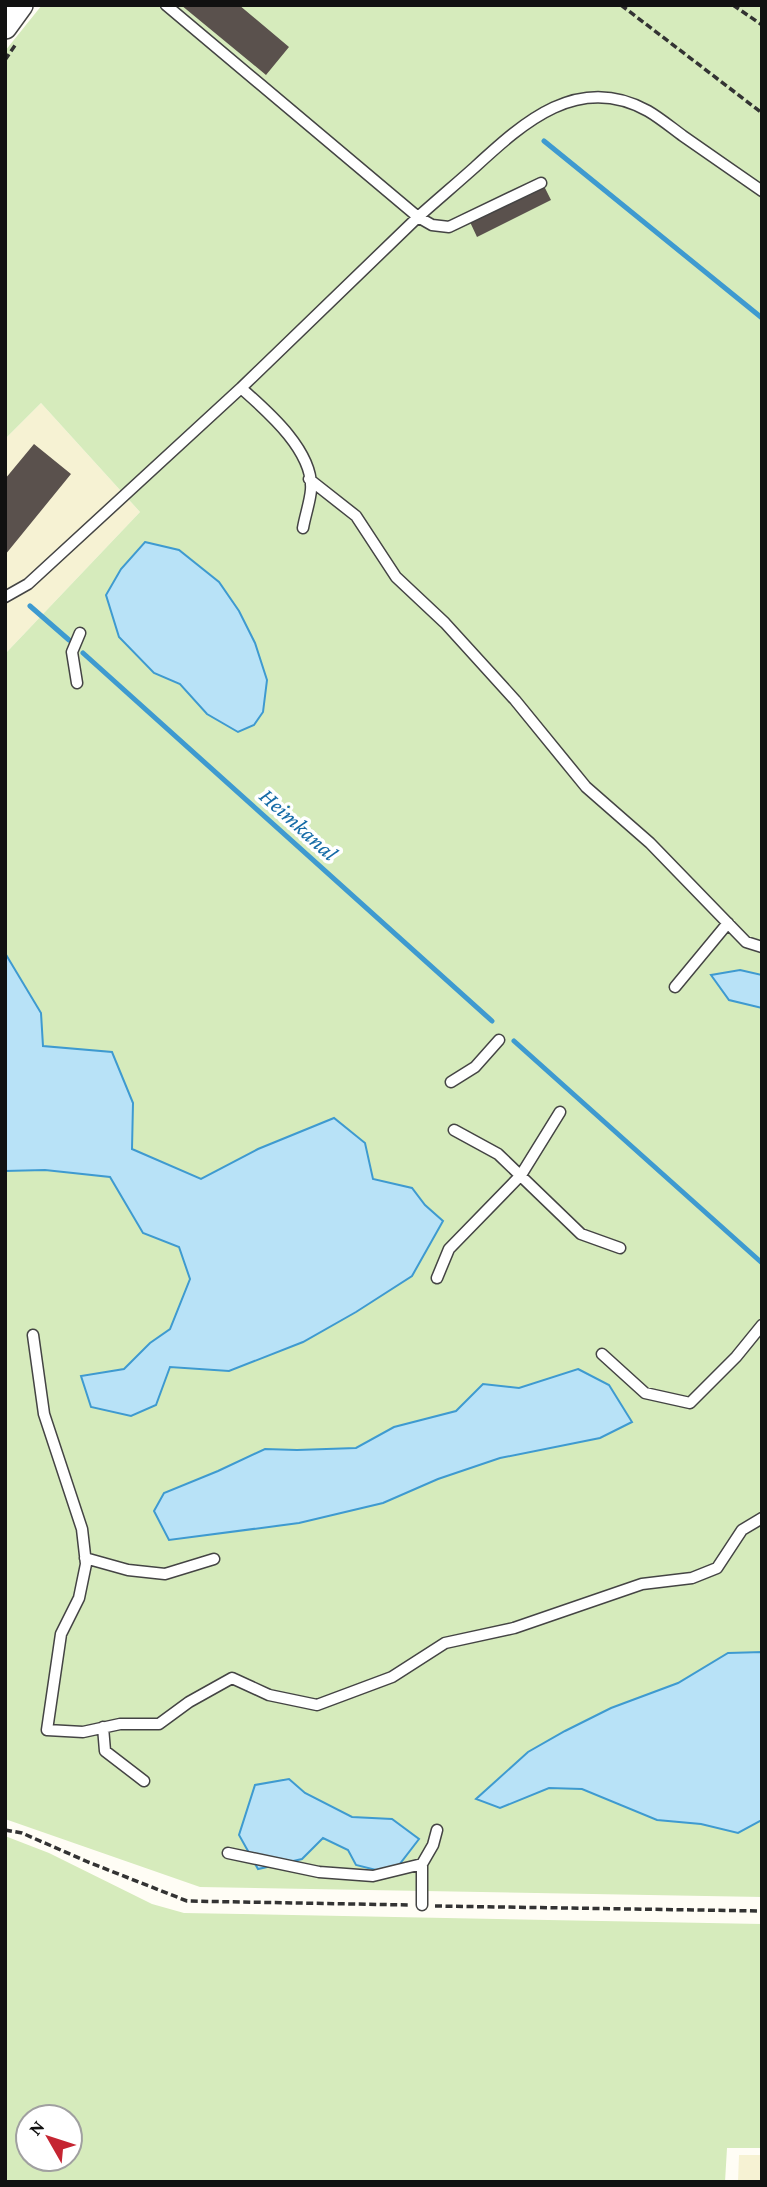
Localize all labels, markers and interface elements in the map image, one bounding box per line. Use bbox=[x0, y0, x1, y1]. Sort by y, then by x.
water label: Heimkanal bbox=[255, 782, 344, 866]
north arrow bbox=[14, 2103, 84, 2173]
text: N bbox=[24, 2116, 48, 2139]

